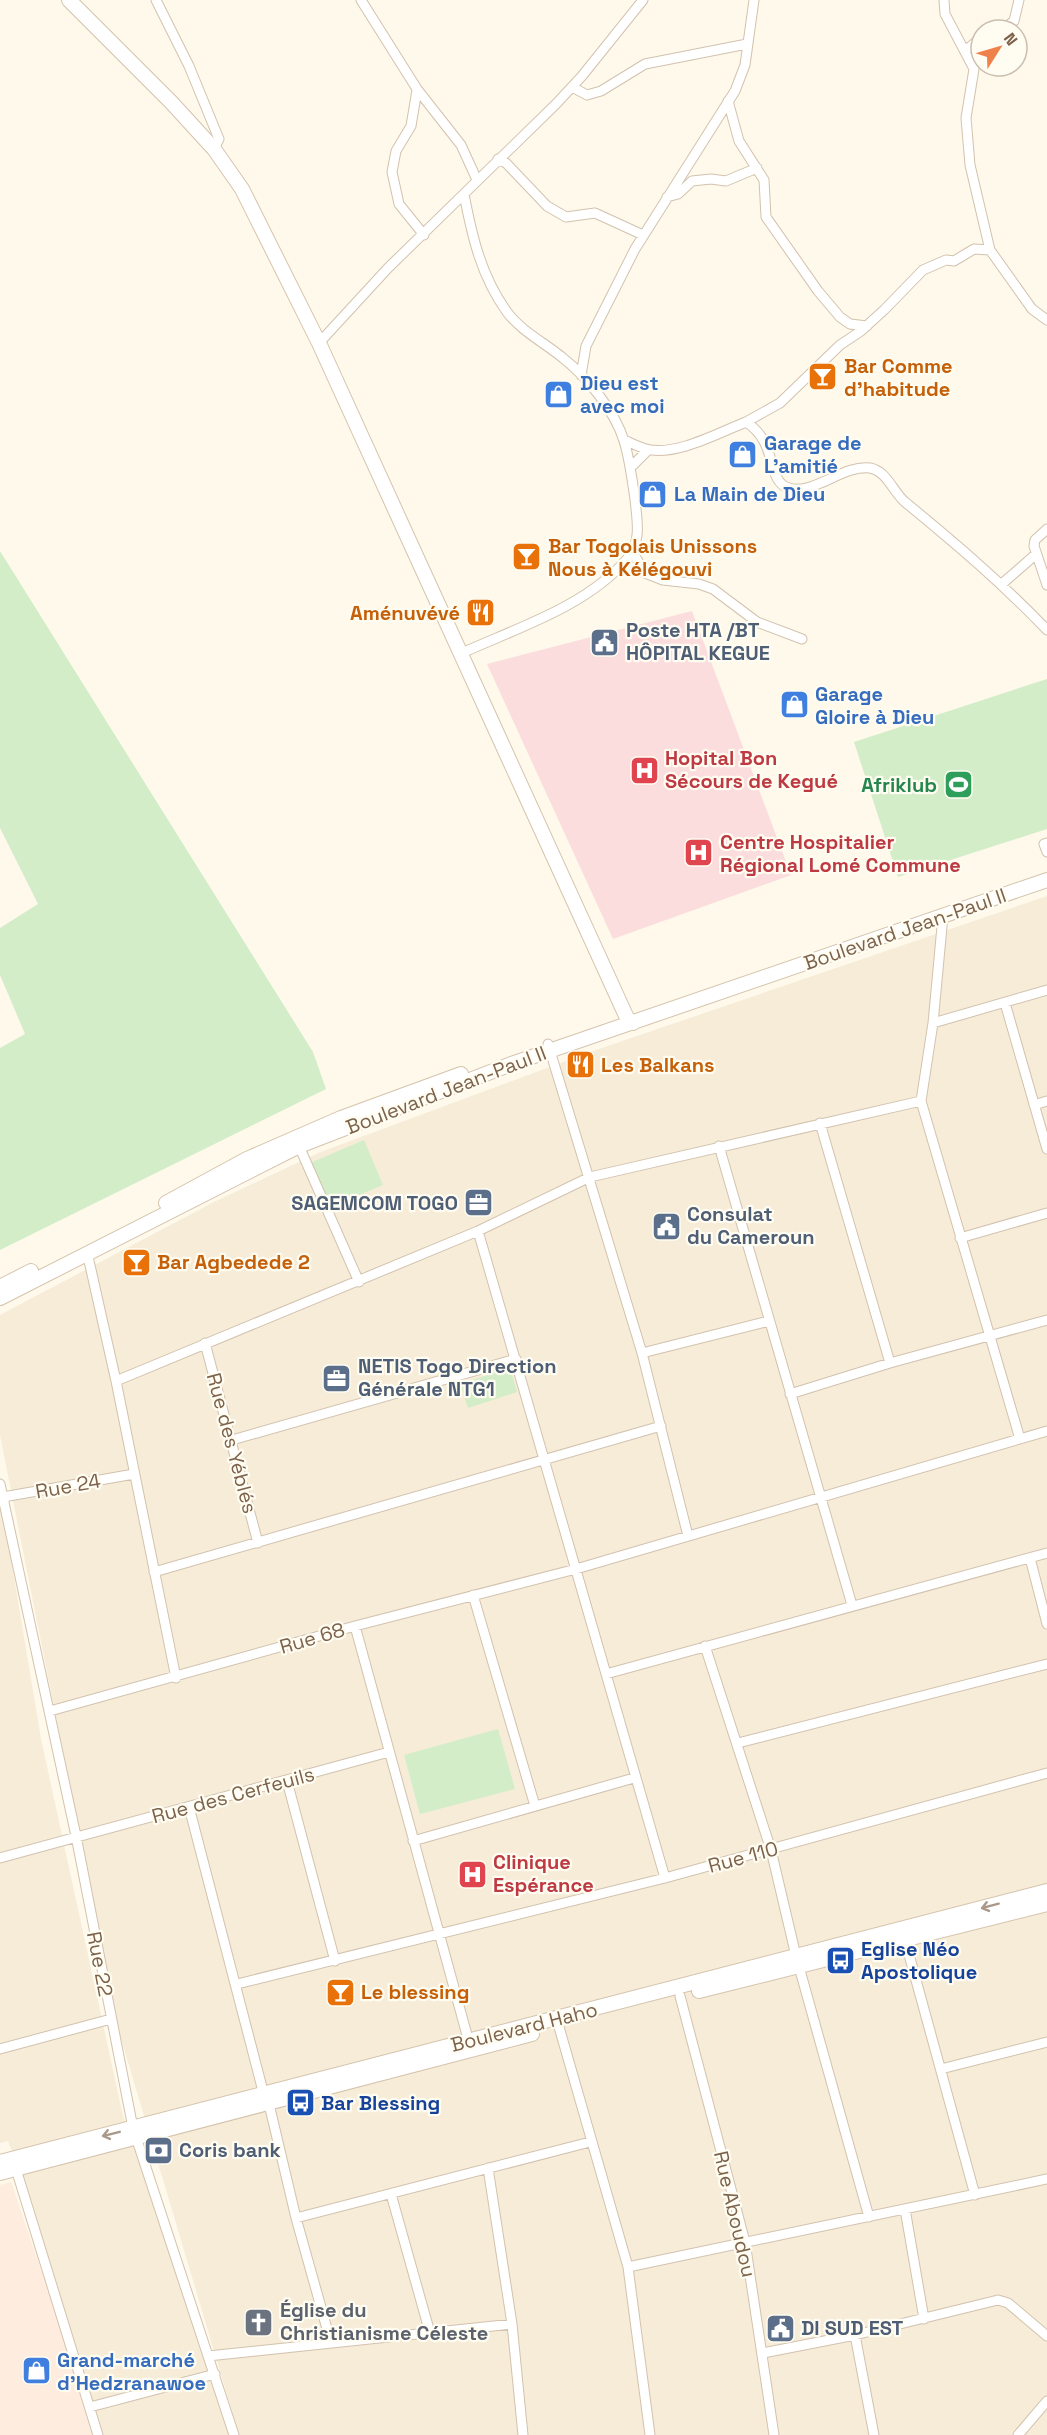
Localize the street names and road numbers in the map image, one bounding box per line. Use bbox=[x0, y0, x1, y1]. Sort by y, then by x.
street label: Boulevard Jean-Paul II bbox=[800, 882, 1010, 976]
street label: Boulevard Jean-Paul II bbox=[342, 1040, 550, 1140]
street label: Rue des Yéblés bbox=[201, 1370, 263, 1516]
street label: Rue 24 bbox=[33, 1467, 103, 1505]
street label: Rue 68 bbox=[276, 1616, 348, 1660]
street label: Rue des Cerfeuils bbox=[149, 1761, 317, 1829]
street label: Rue 110 bbox=[705, 1835, 781, 1879]
street label: Rue 22 bbox=[81, 1929, 119, 1999]
street label: Boulevard Haho bbox=[448, 1996, 600, 2058]
street label: Rue Aboudou bbox=[708, 2148, 762, 2280]

